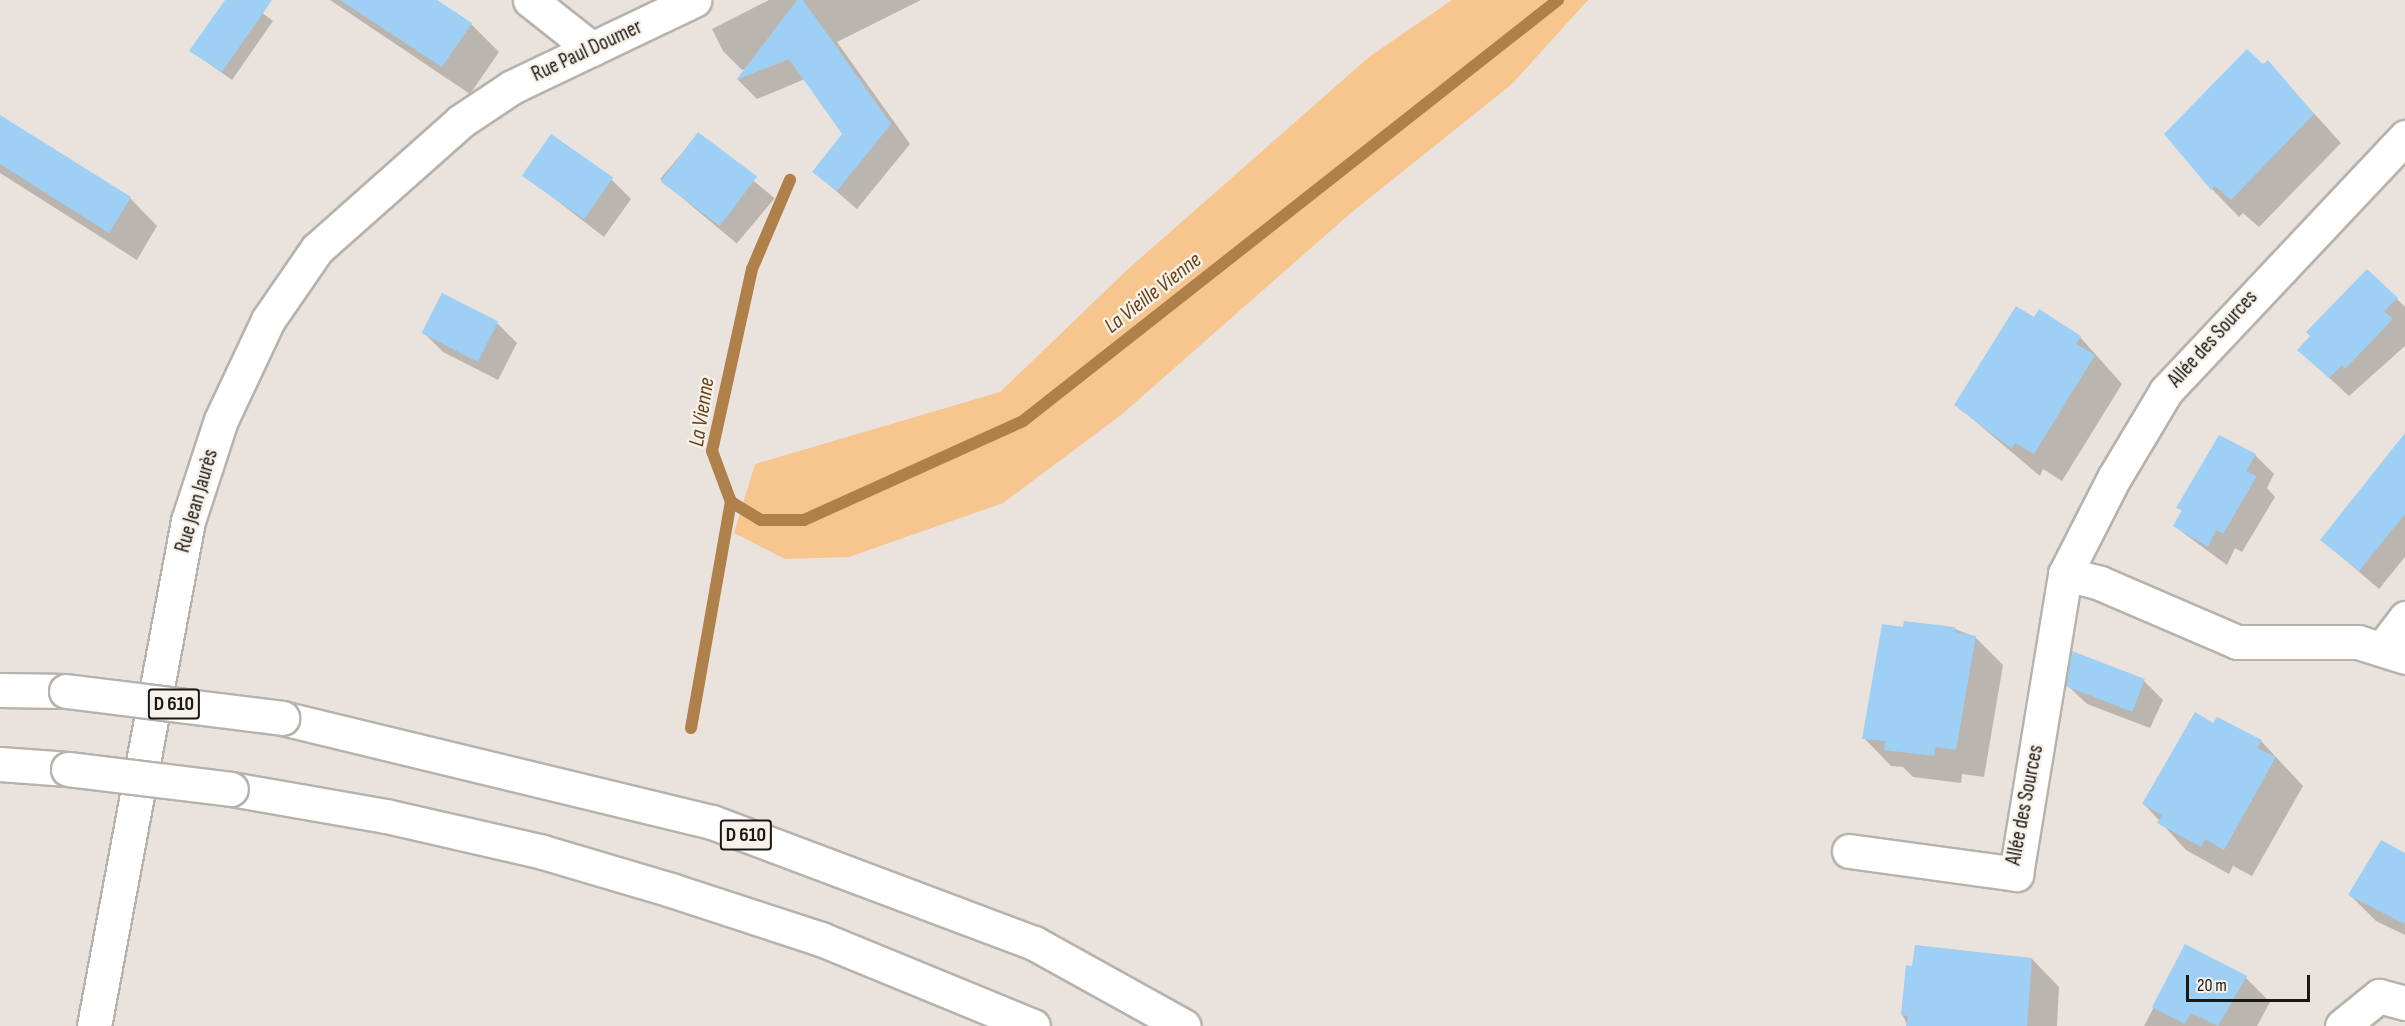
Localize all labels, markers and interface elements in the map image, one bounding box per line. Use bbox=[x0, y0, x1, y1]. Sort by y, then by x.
street label: Rue Paul Doumer bbox=[528, 14, 646, 88]
water label: La Vieille Vienne bbox=[1099, 247, 1207, 339]
street label: Allée des Sources bbox=[2163, 285, 2263, 393]
water label: La Vienne bbox=[684, 376, 720, 448]
street label: Rue Jean Jaurès bbox=[170, 446, 224, 556]
road number: D 610 bbox=[147, 687, 201, 721]
street label: Allée des Sources bbox=[2001, 743, 2049, 867]
road number: D 610 bbox=[719, 818, 773, 852]
scale bar bbox=[2189, 963, 2314, 1001]
text: 20 m bbox=[2197, 975, 2227, 996]

